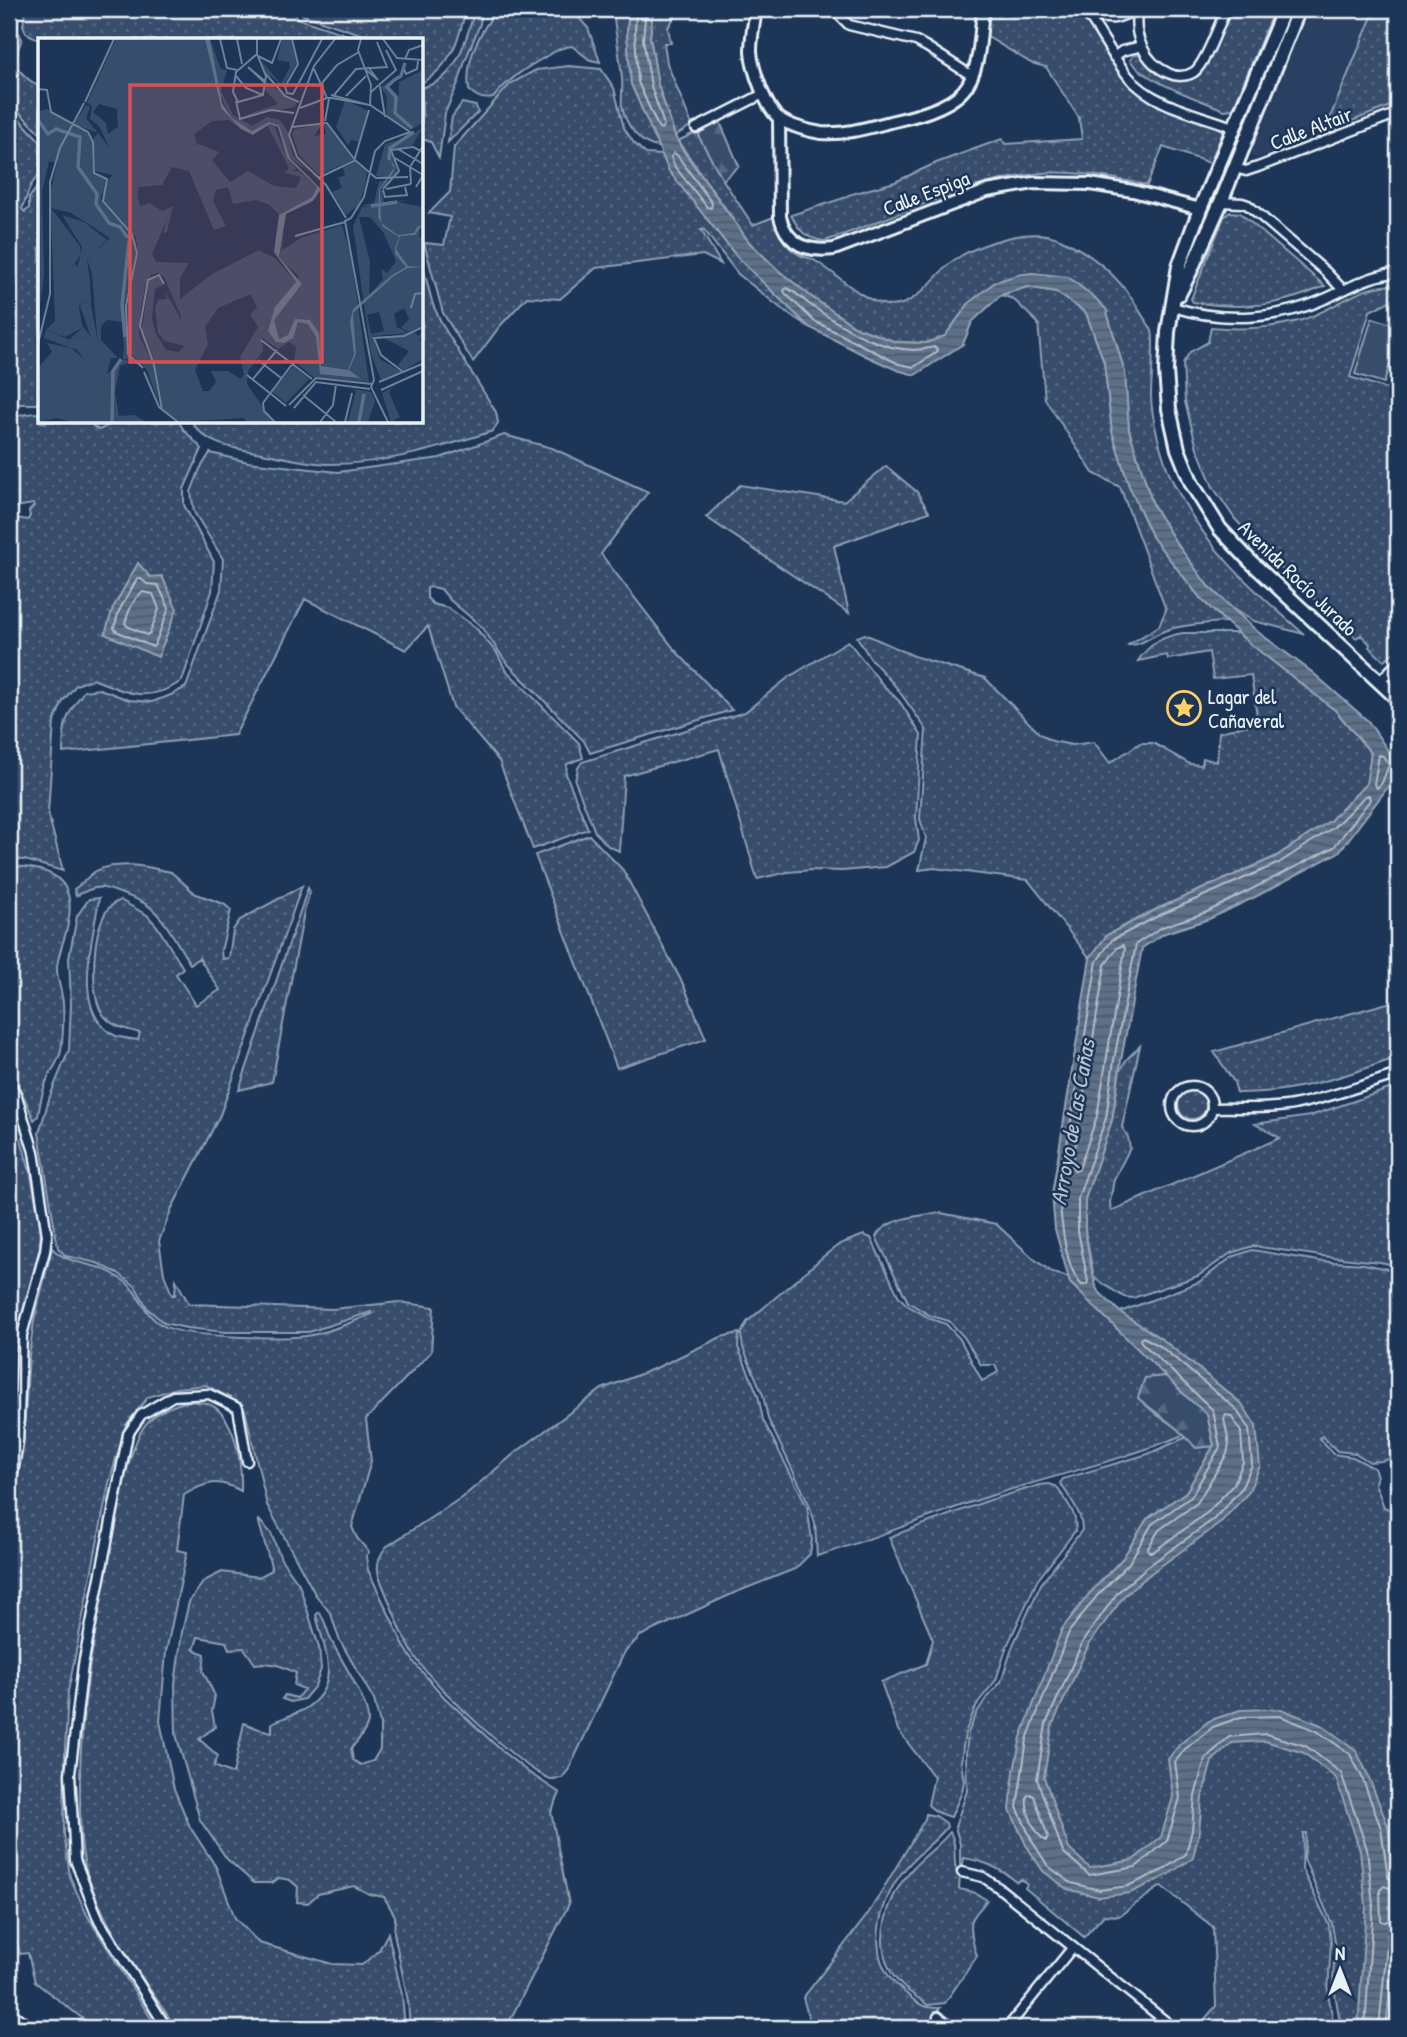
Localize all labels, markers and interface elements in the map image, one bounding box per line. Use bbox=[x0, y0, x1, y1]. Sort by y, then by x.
inset map bbox=[38, 38, 424, 424]
street label: Calle Altair bbox=[1266, 99, 1356, 157]
street label: Calle Espiga bbox=[879, 163, 973, 223]
street label: Avenida Rocío Jurado bbox=[1232, 513, 1364, 643]
place label: Lagar del Cañaveral bbox=[1208, 682, 1285, 735]
place icon: Lagar del Cañaveral bbox=[1165, 689, 1203, 727]
water label: Arroyo de Las Cañas bbox=[1042, 1035, 1103, 1207]
north arrow bbox=[1306, 1936, 1376, 2006]
text: N bbox=[1335, 1940, 1345, 1966]

